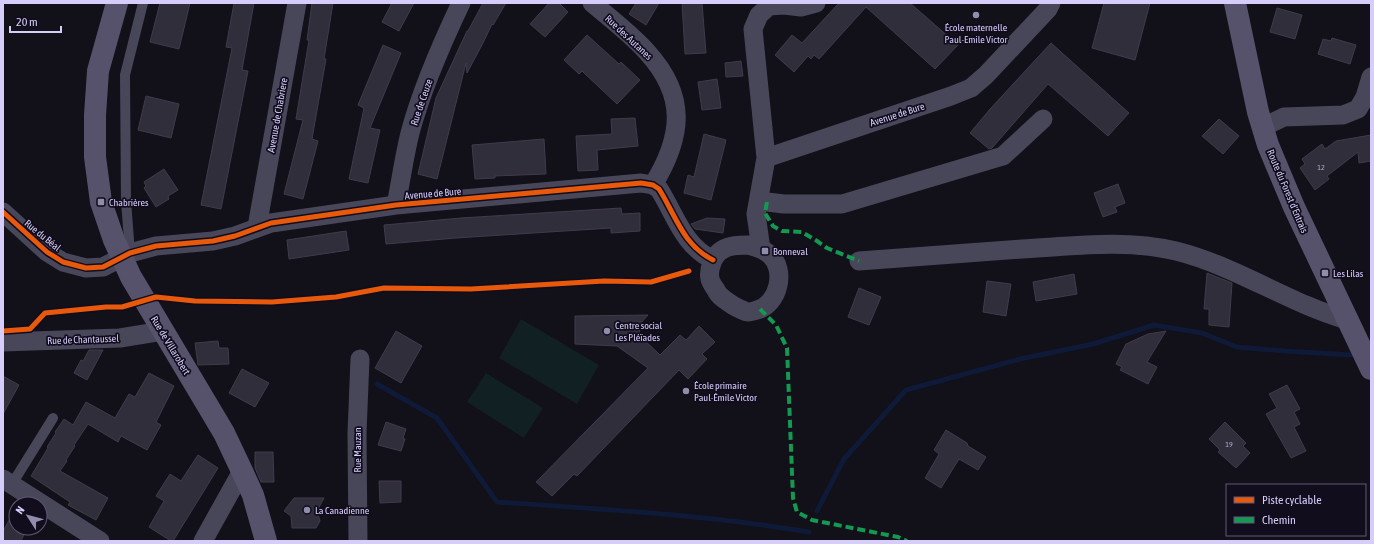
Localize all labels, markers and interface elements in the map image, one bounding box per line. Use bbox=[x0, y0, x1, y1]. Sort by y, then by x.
scale bar bbox=[10, 8, 61, 34]
marker: École maternelle Paul-Emile Victor bbox=[971, 10, 981, 20]
street label: Rue des Autanes bbox=[603, 13, 655, 62]
text: 20 m bbox=[16, 15, 38, 29]
place label: École maternelle Paul-Emile Victor bbox=[945, 22, 1008, 45]
street label: Avenue de Chabriere bbox=[266, 76, 290, 153]
street label: Rue de Ceuze bbox=[408, 77, 435, 127]
street label: Avenue de Bure bbox=[868, 100, 926, 128]
street label: Route du Forest d'Entrais bbox=[1265, 148, 1310, 235]
house number: 12 bbox=[1317, 163, 1325, 172]
street label: Avenue de Bure bbox=[404, 186, 462, 201]
marker: Chabrières bbox=[96, 197, 106, 207]
place label: Chabrières bbox=[109, 197, 149, 208]
street label: Rue du Béal bbox=[22, 218, 63, 253]
marker: Bonneval bbox=[760, 246, 770, 256]
place label: Bonneval bbox=[773, 246, 808, 257]
marker: Les Lilas bbox=[1320, 268, 1330, 278]
place label: Les Lilas bbox=[1333, 268, 1364, 279]
street label: Rue de Villarobert bbox=[149, 314, 192, 377]
place label: Centre social Les Pléïades bbox=[615, 320, 663, 343]
marker: Centre social Les Pléïades bbox=[602, 326, 612, 336]
street label: Rue de Chantaussel bbox=[47, 333, 119, 346]
place label: École primaire Paul-Émile Victor bbox=[694, 380, 758, 403]
marker: École primaire Paul-Émile Victor bbox=[681, 386, 691, 396]
street label: Rue Mauzan bbox=[352, 427, 363, 473]
house number: 19 bbox=[1225, 440, 1233, 449]
legend bbox=[1226, 484, 1366, 536]
text: Piste cyclable bbox=[1262, 493, 1322, 507]
north arrow bbox=[8, 496, 48, 536]
text: N bbox=[13, 504, 27, 516]
marker: La Canadienne bbox=[302, 505, 312, 515]
place label: La Canadienne bbox=[315, 505, 370, 516]
text: Chemin bbox=[1262, 513, 1296, 527]

